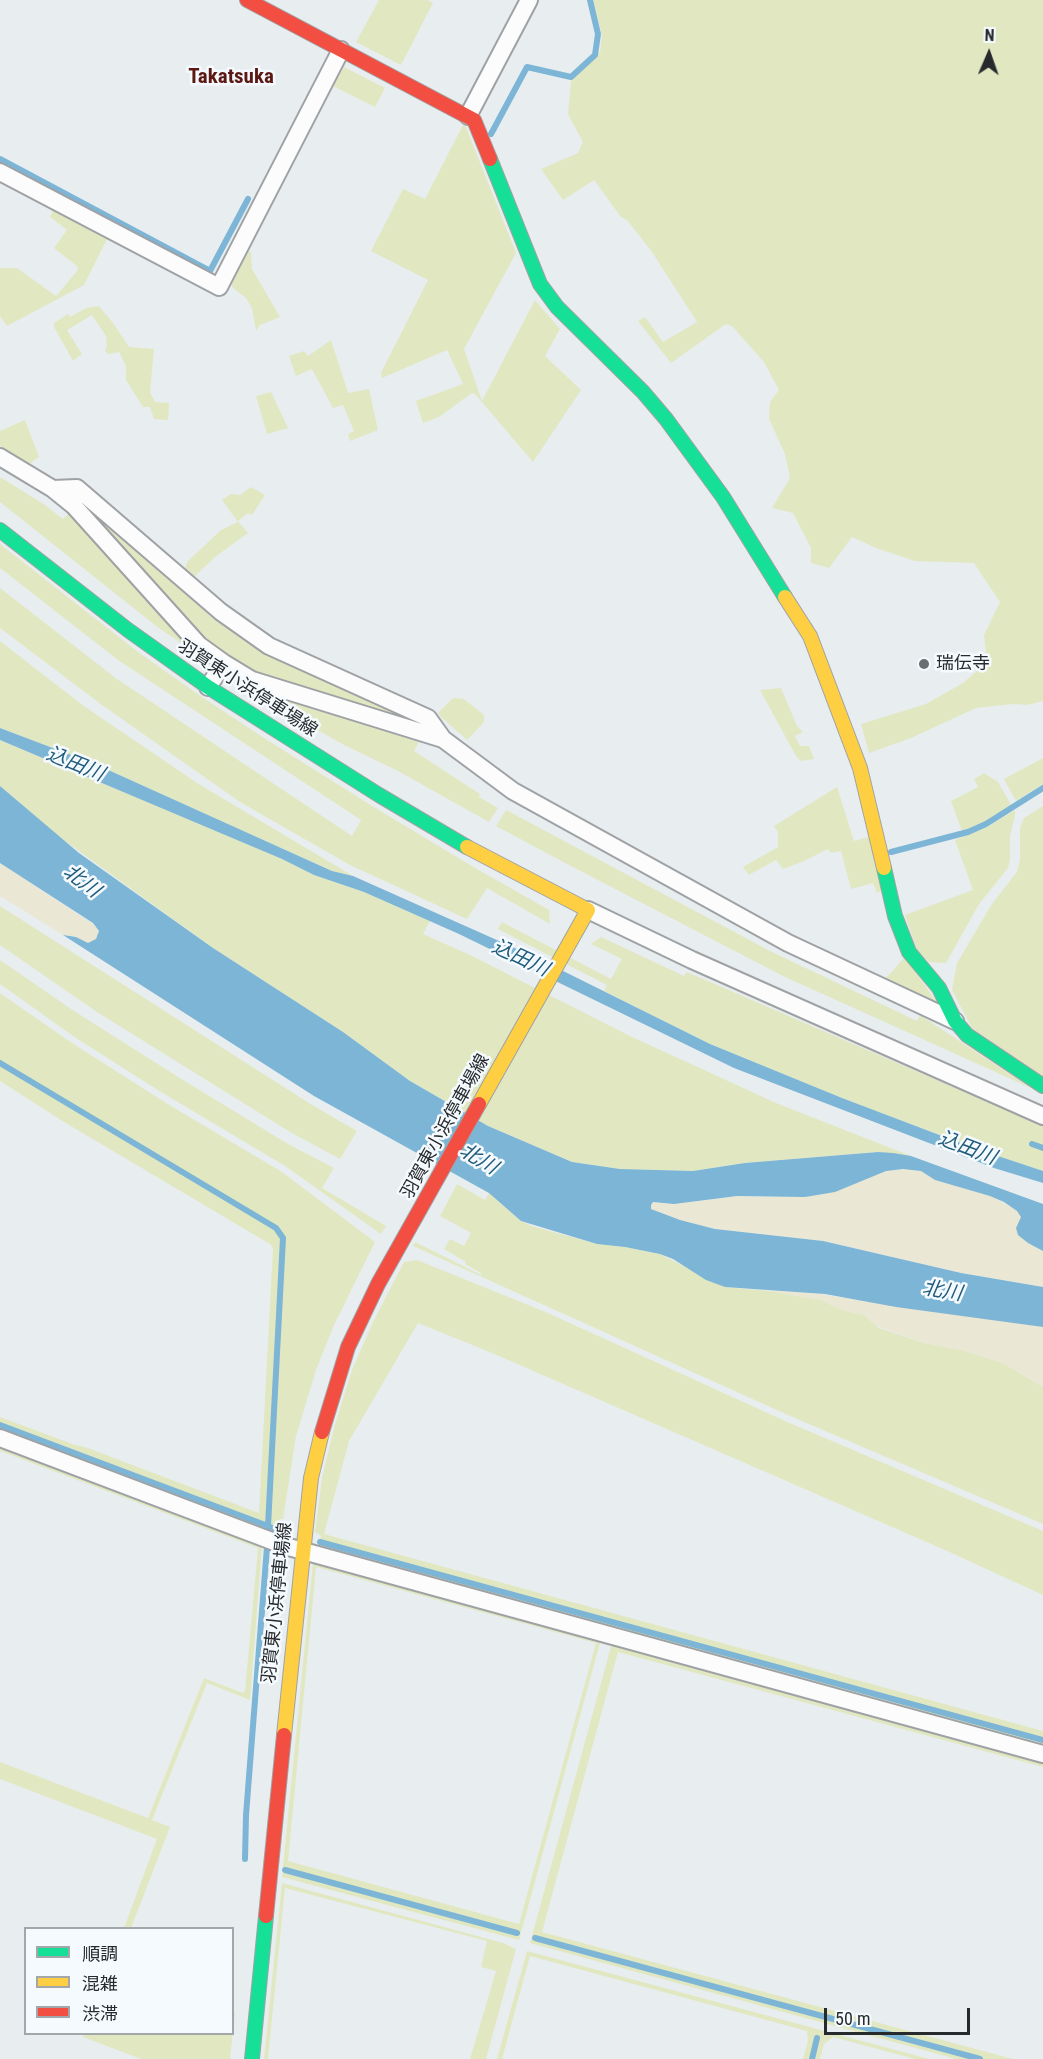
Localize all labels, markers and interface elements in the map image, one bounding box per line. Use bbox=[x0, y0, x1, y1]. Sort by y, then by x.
north arrow bbox=[959, 24, 1019, 84]
text: N bbox=[984, 26, 995, 45]
district label: Takatsuka bbox=[188, 65, 274, 91]
street label: 羽賀東小浜停車場線 bbox=[173, 636, 321, 742]
place label: 瑞伝寺 bbox=[936, 653, 990, 675]
marker: 瑞伝寺 bbox=[917, 657, 931, 671]
water label: 込田川 bbox=[43, 743, 107, 787]
water label: 北川 bbox=[58, 860, 104, 904]
water label: 込田川 bbox=[488, 935, 552, 983]
street label: 羽賀東小浜停車場線 bbox=[397, 1051, 495, 1203]
water label: 込田川 bbox=[935, 1127, 999, 1171]
water label: 北川 bbox=[455, 1139, 501, 1181]
water label: 北川 bbox=[920, 1277, 964, 1307]
street label: 羽賀東小浜停車場線 bbox=[259, 1521, 297, 1685]
legend bbox=[24, 1927, 234, 2035]
text: 順調 bbox=[82, 1943, 118, 1964]
text: 混雑 bbox=[82, 1973, 118, 1994]
scale bar bbox=[827, 1996, 972, 2034]
text: 渋滞 bbox=[82, 2003, 118, 2024]
text: 50 m bbox=[835, 2008, 870, 2029]

